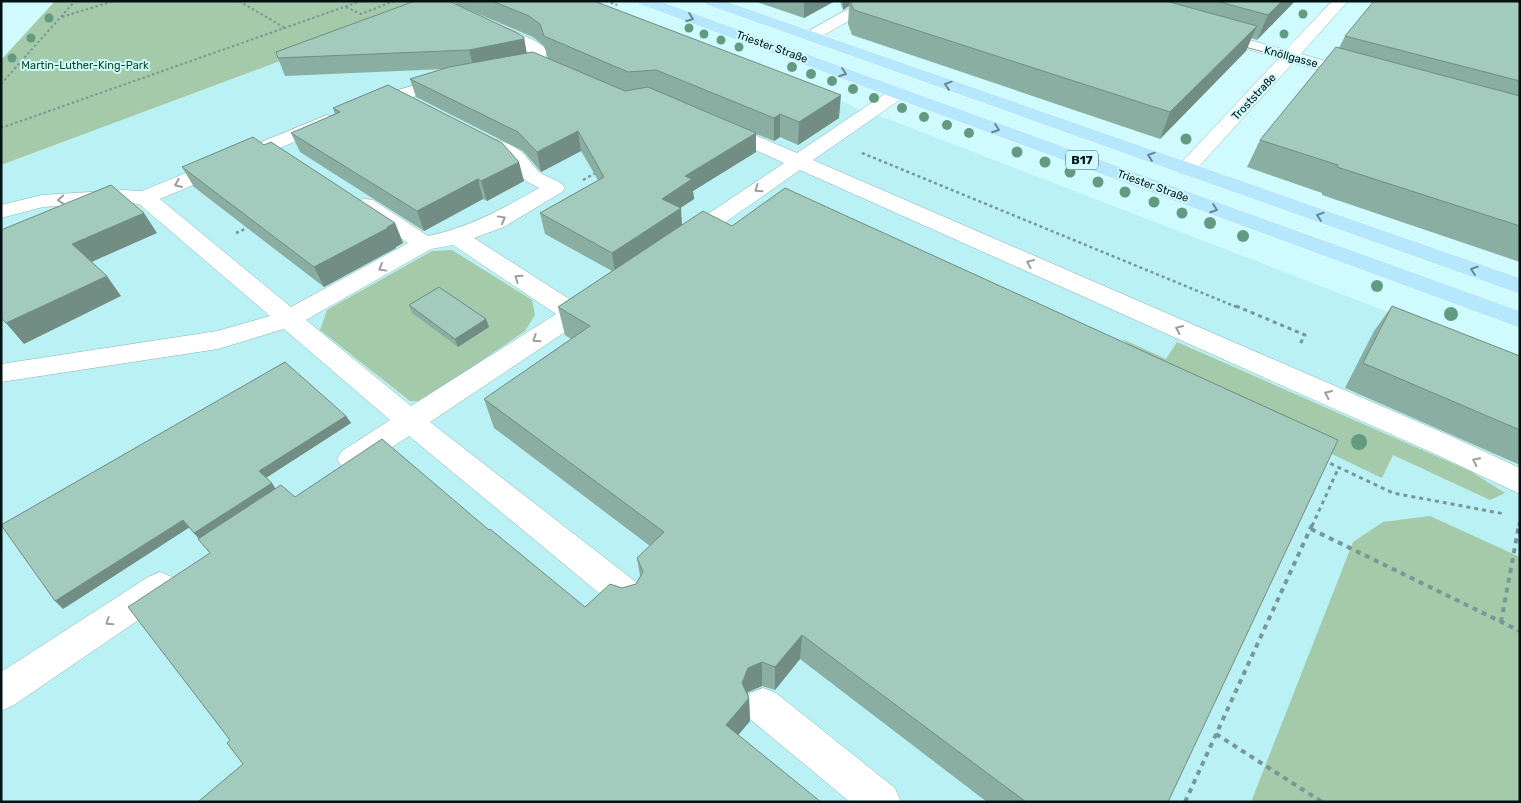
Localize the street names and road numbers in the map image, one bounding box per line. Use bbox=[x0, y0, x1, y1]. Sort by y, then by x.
street label: Triester Straße bbox=[734, 28, 810, 66]
street label: Knöllgasse bbox=[1263, 44, 1319, 70]
street label: Troststraße bbox=[1229, 71, 1279, 123]
road number: B17 bbox=[1066, 150, 1098, 170]
street label: Triester Straße bbox=[1115, 167, 1191, 205]

